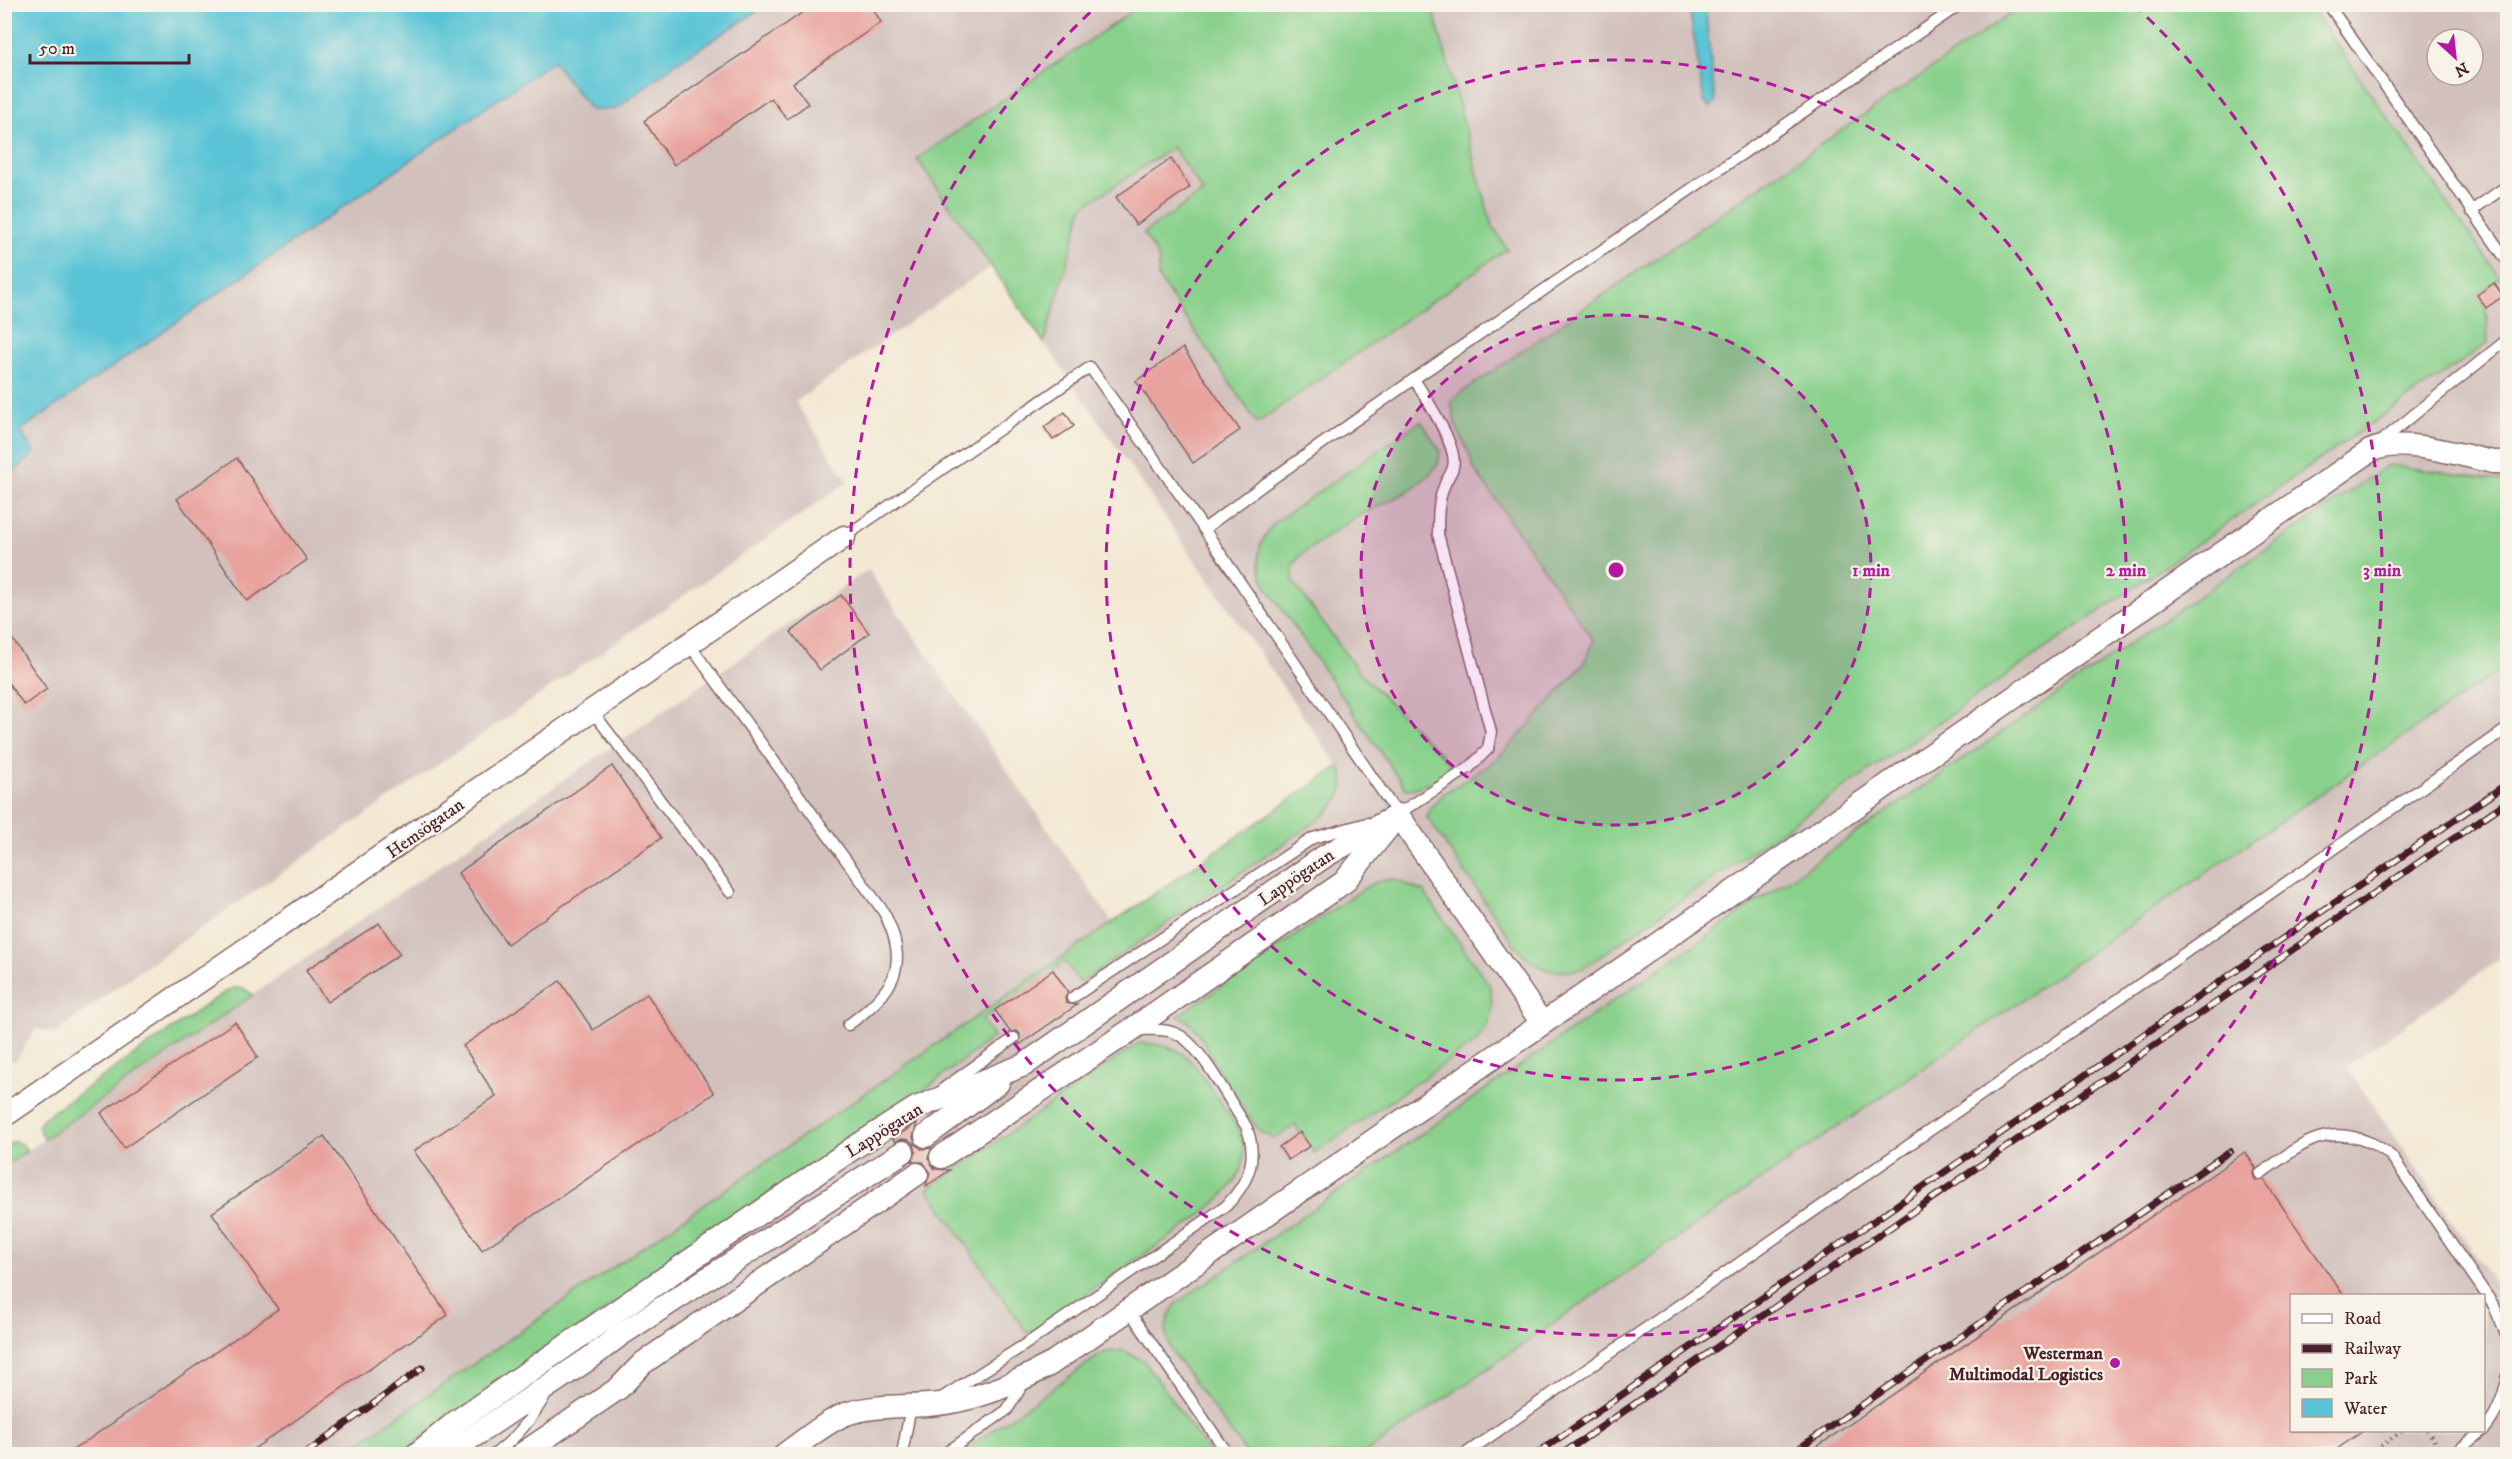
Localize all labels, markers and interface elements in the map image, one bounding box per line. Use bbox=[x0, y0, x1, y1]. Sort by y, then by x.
scale bar bbox=[30, 27, 189, 65]
north arrow bbox=[2425, 27, 2485, 87]
text: 50 m bbox=[39, 38, 75, 60]
text: N bbox=[2451, 58, 2472, 81]
centre of rings bbox=[1606, 560, 1626, 580]
text: 1 min bbox=[1852, 560, 1891, 582]
text: 2 min bbox=[2106, 560, 2147, 582]
text: 3 min bbox=[2363, 560, 2402, 582]
street label: Hemsögatan bbox=[382, 794, 469, 864]
street label: Lappögatan bbox=[1254, 844, 1339, 911]
street label: Lappögatan bbox=[842, 1098, 928, 1163]
legend bbox=[2290, 1294, 2485, 1432]
text: Road bbox=[2344, 1308, 2381, 1330]
text: Railway bbox=[2344, 1338, 2402, 1360]
place label: Westerman Multimodal Logistics bbox=[1949, 1343, 2104, 1386]
marker: Westerman Multimodal Logistics bbox=[2108, 1356, 2122, 1370]
text: Park bbox=[2344, 1368, 2378, 1390]
text: Water bbox=[2343, 1398, 2387, 1420]

